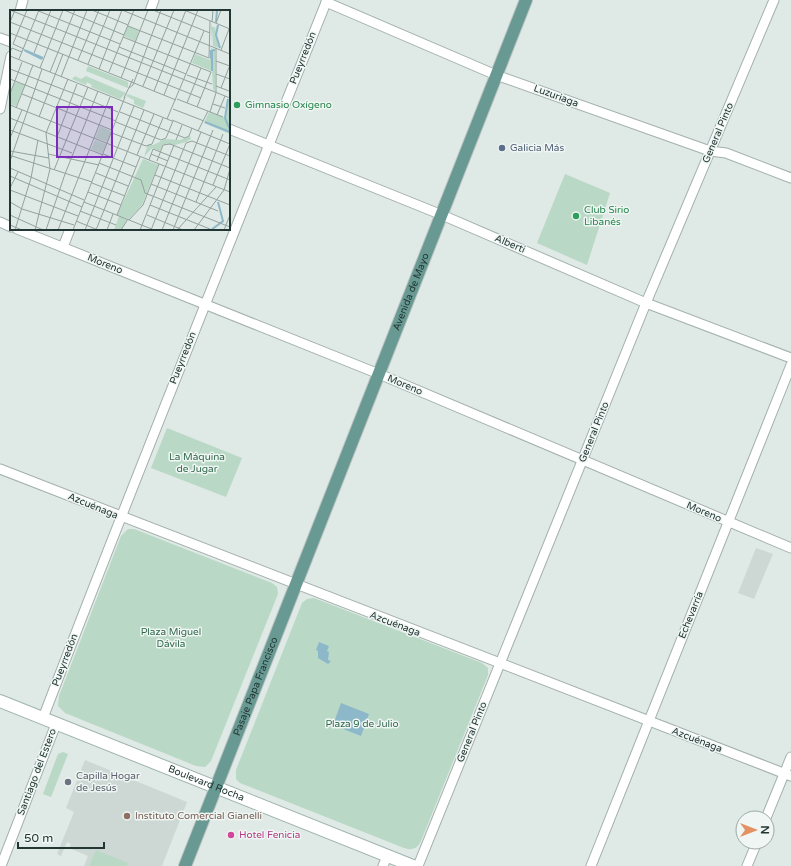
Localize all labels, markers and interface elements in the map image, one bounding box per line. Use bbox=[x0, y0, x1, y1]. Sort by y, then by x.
inset map bbox=[10, 10, 230, 230]
street label: Pueyrredón bbox=[287, 30, 319, 86]
street label: Luzuriaga bbox=[532, 82, 580, 110]
place label: Gimnasio Oxígeno bbox=[245, 99, 332, 111]
marker: Gimnasio Oxígeno bbox=[232, 100, 242, 110]
street label: General Pinto bbox=[700, 101, 736, 165]
place label: Galicia Más bbox=[510, 142, 564, 154]
marker: Galicia Más bbox=[497, 143, 507, 153]
place label: Club Sirio Libanés bbox=[584, 204, 629, 228]
marker: Club Sirio Libanés bbox=[571, 211, 581, 221]
street label: Alberti bbox=[493, 232, 527, 256]
street label: Moreno bbox=[86, 251, 124, 277]
street label: Avenida de Mayo bbox=[390, 251, 432, 332]
street label: Pueyrredón bbox=[167, 330, 199, 386]
street label: Moreno bbox=[386, 372, 424, 398]
street label: General Pinto bbox=[576, 400, 612, 464]
park label: La Máquina de Jugar bbox=[169, 451, 225, 475]
street label: Azcuénaga bbox=[66, 490, 120, 522]
street label: Moreno bbox=[685, 499, 723, 525]
street label: Echevarría bbox=[676, 590, 706, 640]
street label: Azcuénaga bbox=[368, 609, 422, 639]
park label: Plaza Miguel Dávila bbox=[141, 626, 201, 650]
street label: Pueyrredón bbox=[49, 632, 81, 688]
street label: Pasaje Papa Francisco bbox=[231, 635, 281, 738]
street label: General Pinto bbox=[454, 700, 490, 764]
park label: Plaza 9 de Julio bbox=[325, 718, 399, 730]
street label: Azcuénaga bbox=[670, 725, 724, 755]
street label: Santiago del Estero bbox=[15, 727, 59, 817]
street label: Boulevard Rocha bbox=[166, 763, 246, 804]
place label: Capilla Hogar de Jesús bbox=[76, 770, 140, 794]
marker: Capilla Hogar de Jesús bbox=[63, 777, 73, 787]
place label: Instituto Comercial Gianelli bbox=[135, 810, 262, 822]
north arrow bbox=[735, 810, 775, 850]
marker: Instituto Comercial Gianelli bbox=[122, 811, 132, 821]
scale bar bbox=[18, 824, 104, 850]
text: N bbox=[758, 826, 771, 834]
place label: Hotel Fenicia bbox=[239, 829, 300, 841]
marker: Hotel Fenicia bbox=[226, 830, 236, 840]
text: 50 m bbox=[24, 831, 53, 845]

